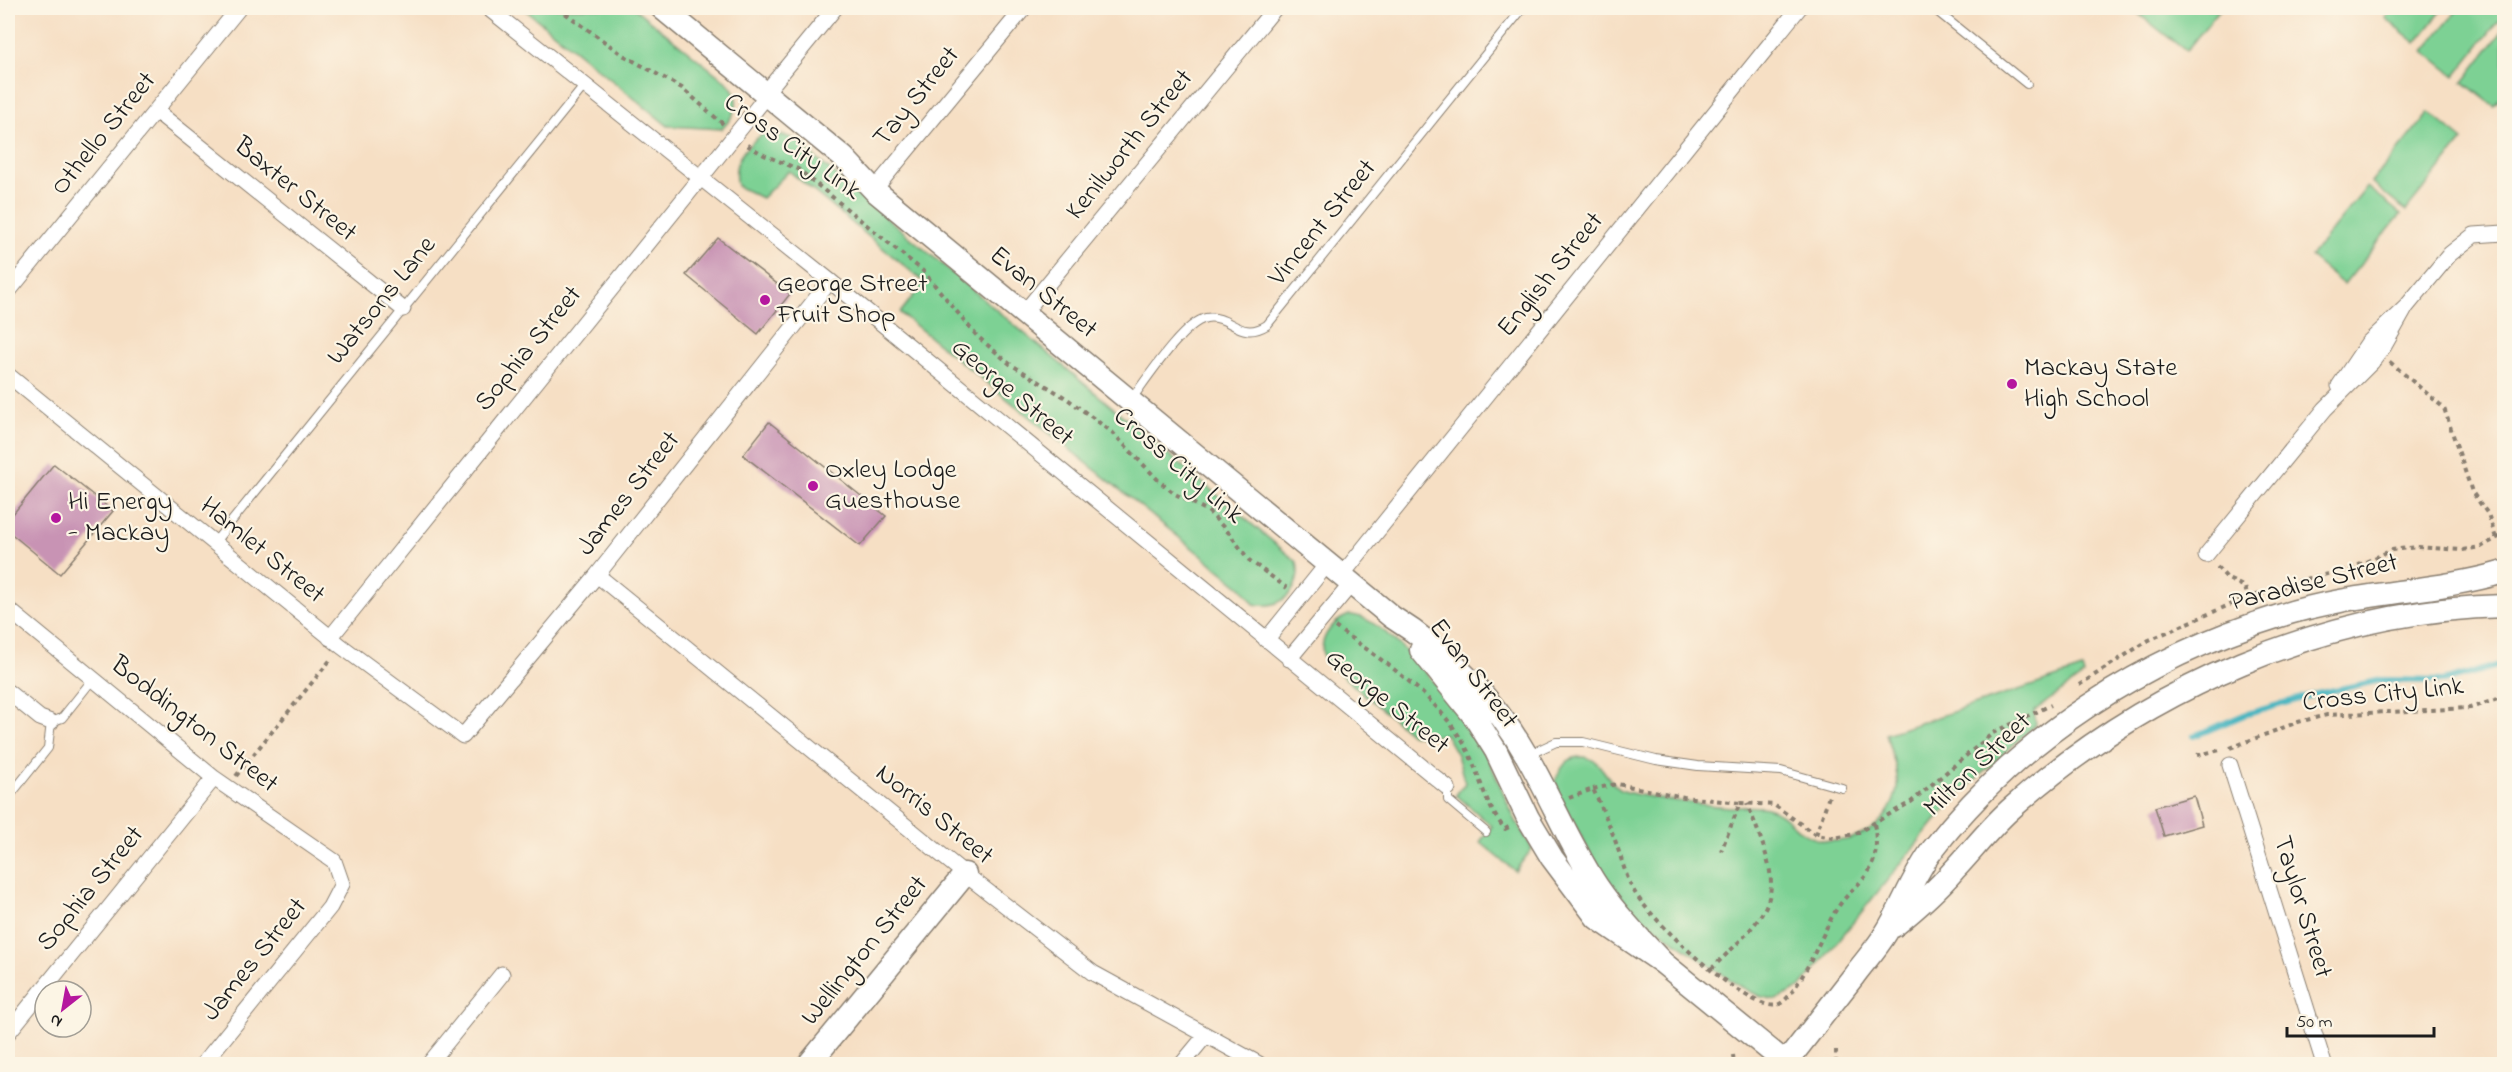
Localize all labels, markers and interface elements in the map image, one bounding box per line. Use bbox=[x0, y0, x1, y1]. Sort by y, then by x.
street label: Tay Street bbox=[864, 38, 970, 156]
street label: Kenilworth Street bbox=[1057, 61, 1203, 229]
street label: Othello Street bbox=[42, 64, 166, 204]
street label: Cross City Link bbox=[715, 84, 869, 210]
street label: Baxter Street bbox=[224, 127, 365, 252]
street label: Vincent Street bbox=[1259, 151, 1386, 296]
street label: English Street bbox=[1488, 204, 1614, 346]
street label: Watsons Lane bbox=[318, 227, 447, 374]
street label: Evan Street bbox=[980, 237, 1106, 349]
place label: George Street Fruit Shop bbox=[776, 265, 927, 335]
street label: Sophia Street bbox=[466, 278, 592, 420]
marker: George Street Fruit Shop bbox=[758, 293, 772, 307]
street label: George Street bbox=[942, 330, 1082, 456]
place label: Mackay State High School bbox=[2024, 349, 2178, 419]
marker: Mackay State High School bbox=[2005, 377, 2019, 391]
street label: Cross City Link bbox=[1104, 398, 1252, 534]
street label: James Street bbox=[568, 423, 690, 565]
place label: Oxley Lodge Guesthouse bbox=[825, 451, 961, 521]
marker: Oxley Lodge Guesthouse bbox=[806, 479, 820, 493]
place label: Hi Energy - Mackay bbox=[68, 483, 173, 553]
street label: Hamlet Street bbox=[191, 488, 333, 614]
marker: Hi Energy - Mackay bbox=[49, 511, 63, 525]
street label: Paradise Street bbox=[2226, 543, 2402, 623]
street label: Evan Street bbox=[1418, 611, 1528, 737]
street label: George Street bbox=[1316, 639, 1458, 765]
street label: Boddington Street bbox=[101, 646, 286, 803]
street label: Cross City Link bbox=[2300, 667, 2466, 723]
street label: Milton Street bbox=[1915, 703, 2041, 827]
street label: Norris Street bbox=[866, 755, 1002, 875]
street label: Sophia Street bbox=[28, 818, 154, 960]
street label: Taylor Street bbox=[2262, 831, 2342, 983]
street label: Wellington Street bbox=[792, 867, 938, 1035]
street label: James Street bbox=[193, 890, 317, 1030]
north arrow bbox=[33, 979, 93, 1039]
scale bar bbox=[2287, 1000, 2434, 1038]
text: N bbox=[45, 1007, 67, 1033]
text: 50 m bbox=[2296, 1010, 2333, 1036]

